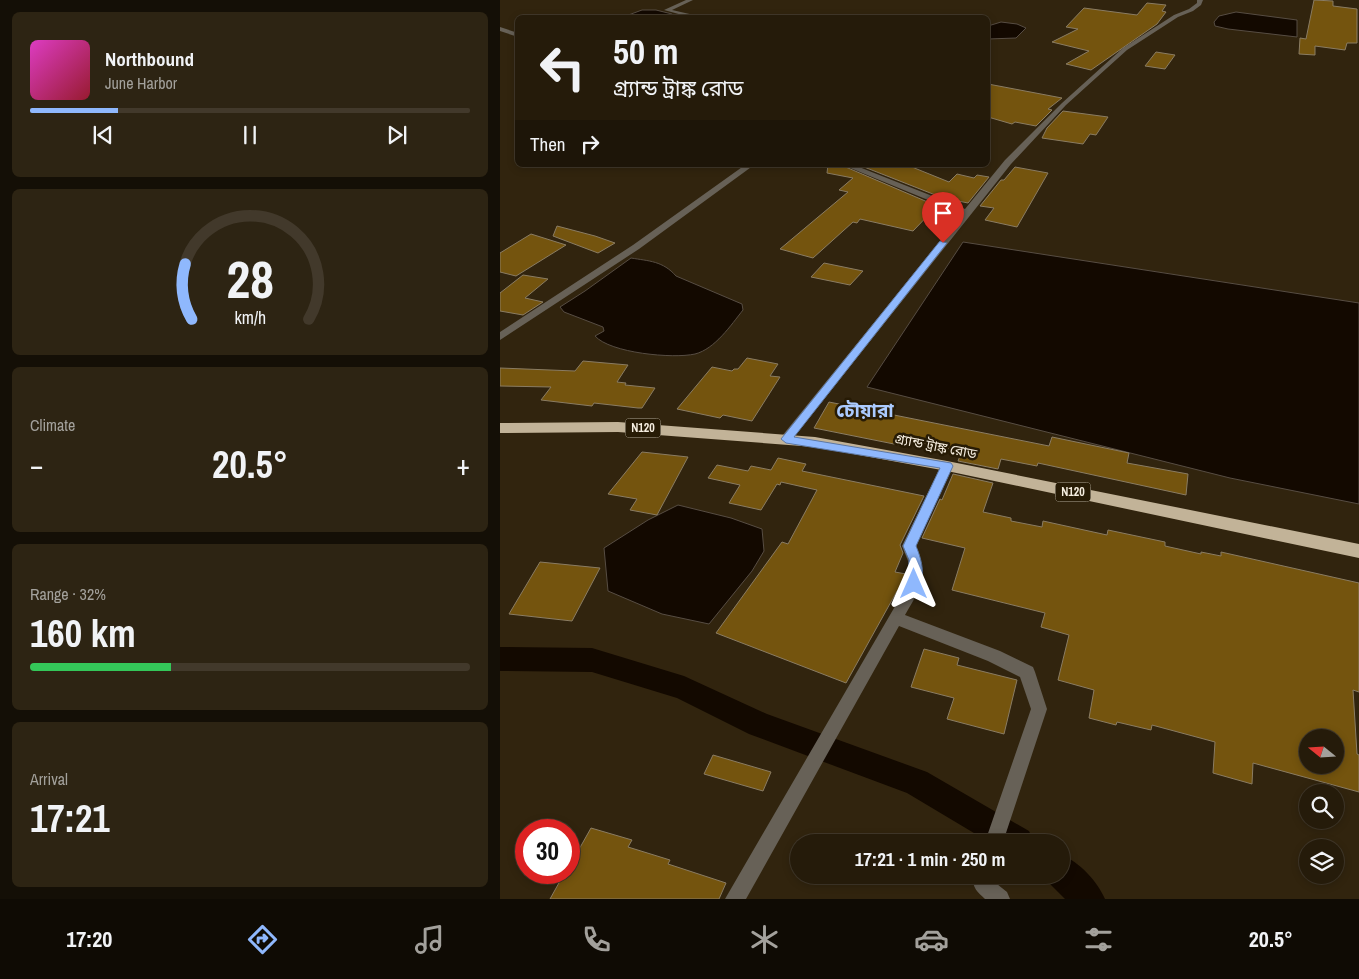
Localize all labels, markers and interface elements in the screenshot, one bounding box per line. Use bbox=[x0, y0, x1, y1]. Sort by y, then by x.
text: 50 m bbox=[613, 28, 678, 75]
icon: left bbox=[530, 35, 595, 100]
text: Northbound bbox=[105, 46, 194, 72]
text: June Harbor bbox=[105, 72, 177, 94]
text: গ্র্যান্ড ট্রাঙ্ক রোড bbox=[613, 73, 743, 103]
icon: previous bbox=[89, 121, 117, 149]
icon: pause bbox=[236, 121, 264, 149]
icon: next bbox=[383, 121, 411, 149]
icon: right bbox=[576, 130, 604, 158]
text: Then bbox=[530, 131, 566, 157]
pin bbox=[922, 192, 964, 243]
icon: arrive bbox=[929, 199, 957, 227]
text: 28 bbox=[226, 244, 274, 314]
text: km/h bbox=[234, 306, 266, 330]
district label: চৌয়ারা bbox=[836, 397, 894, 423]
text: Climate bbox=[30, 414, 75, 436]
road number: N120 bbox=[626, 418, 660, 438]
street label: গ্র্যান্ড ট্রাঙ্ক রোড bbox=[894, 429, 979, 463]
text: 20.5° bbox=[212, 439, 288, 490]
text: − bbox=[30, 446, 43, 484]
text: + bbox=[457, 446, 470, 484]
road number: N120 bbox=[1056, 482, 1090, 502]
position arrow bbox=[887, 557, 939, 609]
text: Range · 32% bbox=[30, 583, 106, 605]
text: 160 km bbox=[30, 608, 136, 659]
north arrow bbox=[1299, 729, 1344, 774]
map controls bbox=[1299, 729, 1344, 884]
text: Arrival bbox=[30, 768, 68, 790]
button: search bbox=[1299, 784, 1344, 829]
text: 17:21 bbox=[30, 793, 110, 844]
speed limit sign: 30 bbox=[515, 819, 580, 884]
button: layers bbox=[1299, 839, 1344, 884]
text: 17:21 · 1 min · 250 m bbox=[855, 846, 1005, 872]
icon: directions bbox=[245, 922, 280, 957]
icon: music bbox=[412, 922, 447, 957]
icon: phone bbox=[579, 922, 614, 957]
icon: climate bbox=[747, 922, 782, 957]
icon: car bbox=[914, 922, 949, 957]
icon: filters bbox=[1081, 922, 1116, 957]
text: 17:20 bbox=[66, 924, 112, 954]
text: 20.5° bbox=[1249, 924, 1293, 954]

